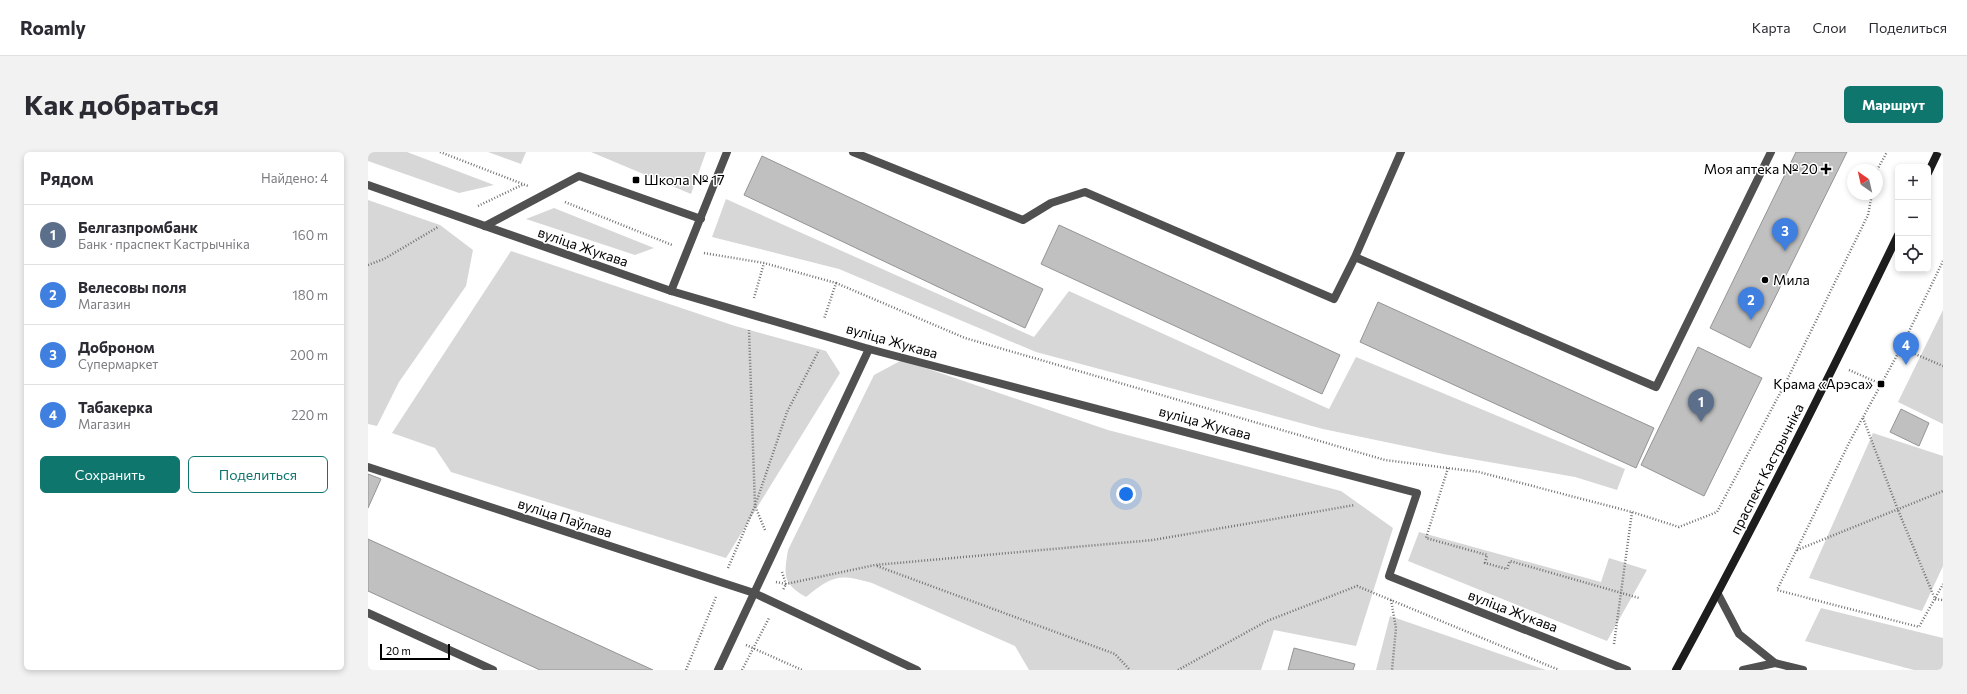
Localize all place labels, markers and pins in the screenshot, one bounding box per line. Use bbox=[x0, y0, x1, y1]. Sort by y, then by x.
place label: Моя аптека № 20 bbox=[1704, 160, 1818, 177]
marker: Моя аптека № 20 bbox=[1821, 164, 1831, 174]
place label: Школа № 17 bbox=[644, 171, 725, 188]
marker: Школа № 17 bbox=[631, 175, 641, 185]
pin: 3 bbox=[1772, 218, 1798, 251]
place label: Мила bbox=[1773, 271, 1810, 288]
marker: Мила bbox=[1760, 275, 1770, 285]
pin: 2 bbox=[1738, 287, 1764, 320]
pin: 4 bbox=[1893, 332, 1919, 365]
place label: Крама «Арэса» bbox=[1773, 375, 1873, 392]
marker: Крама «Арэса» bbox=[1876, 379, 1886, 389]
pin: 1 bbox=[1688, 389, 1714, 422]

